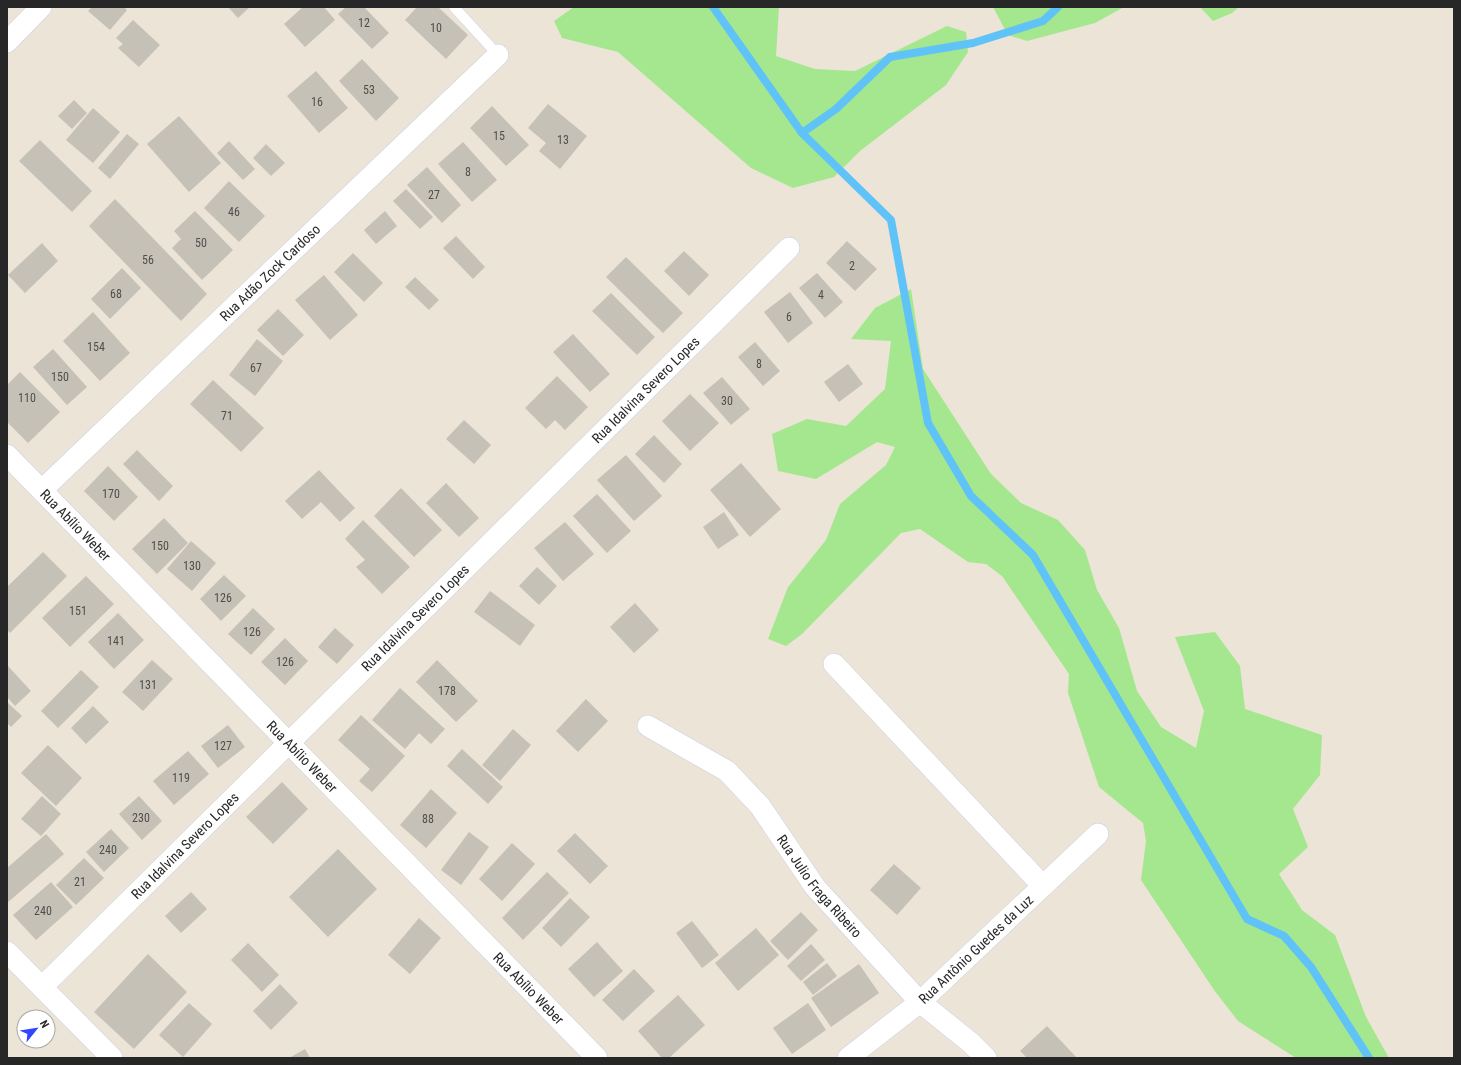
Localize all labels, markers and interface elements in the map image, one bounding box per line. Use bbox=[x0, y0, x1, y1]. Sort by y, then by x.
house number: 12 bbox=[358, 16, 370, 30]
house number: 10 bbox=[430, 21, 442, 35]
house number: 53 bbox=[363, 83, 375, 97]
house number: 16 bbox=[311, 95, 323, 109]
house number: 15 bbox=[493, 129, 505, 143]
house number: 13 bbox=[557, 133, 569, 147]
house number: 8 bbox=[465, 165, 471, 179]
house number: 27 bbox=[428, 188, 440, 202]
house number: 46 bbox=[228, 205, 240, 219]
street label: Rua Adão Zock Cardoso bbox=[216, 221, 323, 324]
house number: 50 bbox=[195, 236, 207, 250]
house number: 56 bbox=[142, 253, 154, 267]
house number: 2 bbox=[849, 259, 855, 273]
house number: 68 bbox=[110, 287, 122, 301]
house number: 4 bbox=[818, 288, 824, 302]
house number: 6 bbox=[786, 310, 792, 324]
street label: Rua Idalvina Severo Lopes bbox=[589, 333, 703, 446]
house number: 154 bbox=[87, 340, 105, 354]
house number: 8 bbox=[756, 357, 762, 371]
house number: 67 bbox=[250, 361, 262, 375]
house number: 150 bbox=[51, 370, 69, 384]
house number: 110 bbox=[18, 391, 36, 405]
house number: 30 bbox=[721, 394, 733, 408]
house number: 71 bbox=[221, 409, 233, 423]
street label: Rua Abílio Weber bbox=[37, 486, 114, 564]
house number: 170 bbox=[102, 487, 120, 501]
house number: 150 bbox=[151, 539, 169, 553]
house number: 130 bbox=[183, 559, 201, 573]
street label: Rua Idalvina Severo Lopes bbox=[358, 561, 472, 674]
house number: 126 bbox=[214, 591, 232, 605]
house number: 151 bbox=[69, 604, 87, 618]
house number: 126 bbox=[243, 625, 261, 639]
house number: 141 bbox=[107, 634, 125, 648]
house number: 126 bbox=[276, 655, 294, 669]
house number: 131 bbox=[139, 678, 157, 692]
house number: 178 bbox=[438, 684, 456, 698]
street label: Rua Abílio Weber bbox=[264, 717, 341, 796]
house number: 127 bbox=[214, 739, 232, 753]
house number: 119 bbox=[172, 771, 190, 785]
street label: Rua Idalvina Severo Lopes bbox=[128, 789, 242, 902]
house number: 230 bbox=[132, 811, 150, 825]
house number: 88 bbox=[422, 812, 434, 826]
street label: Rua Julio Fraga Ribeiro bbox=[774, 832, 865, 941]
house number: 240 bbox=[99, 843, 117, 857]
house number: 21 bbox=[74, 875, 86, 889]
street label: Rua Antônio Guedes da Luz bbox=[915, 892, 1036, 1007]
house number: 240 bbox=[34, 904, 52, 918]
street label: Rua Abílio Weber bbox=[490, 949, 567, 1027]
north arrow bbox=[16, 1009, 56, 1049]
text: N bbox=[37, 1018, 52, 1031]

